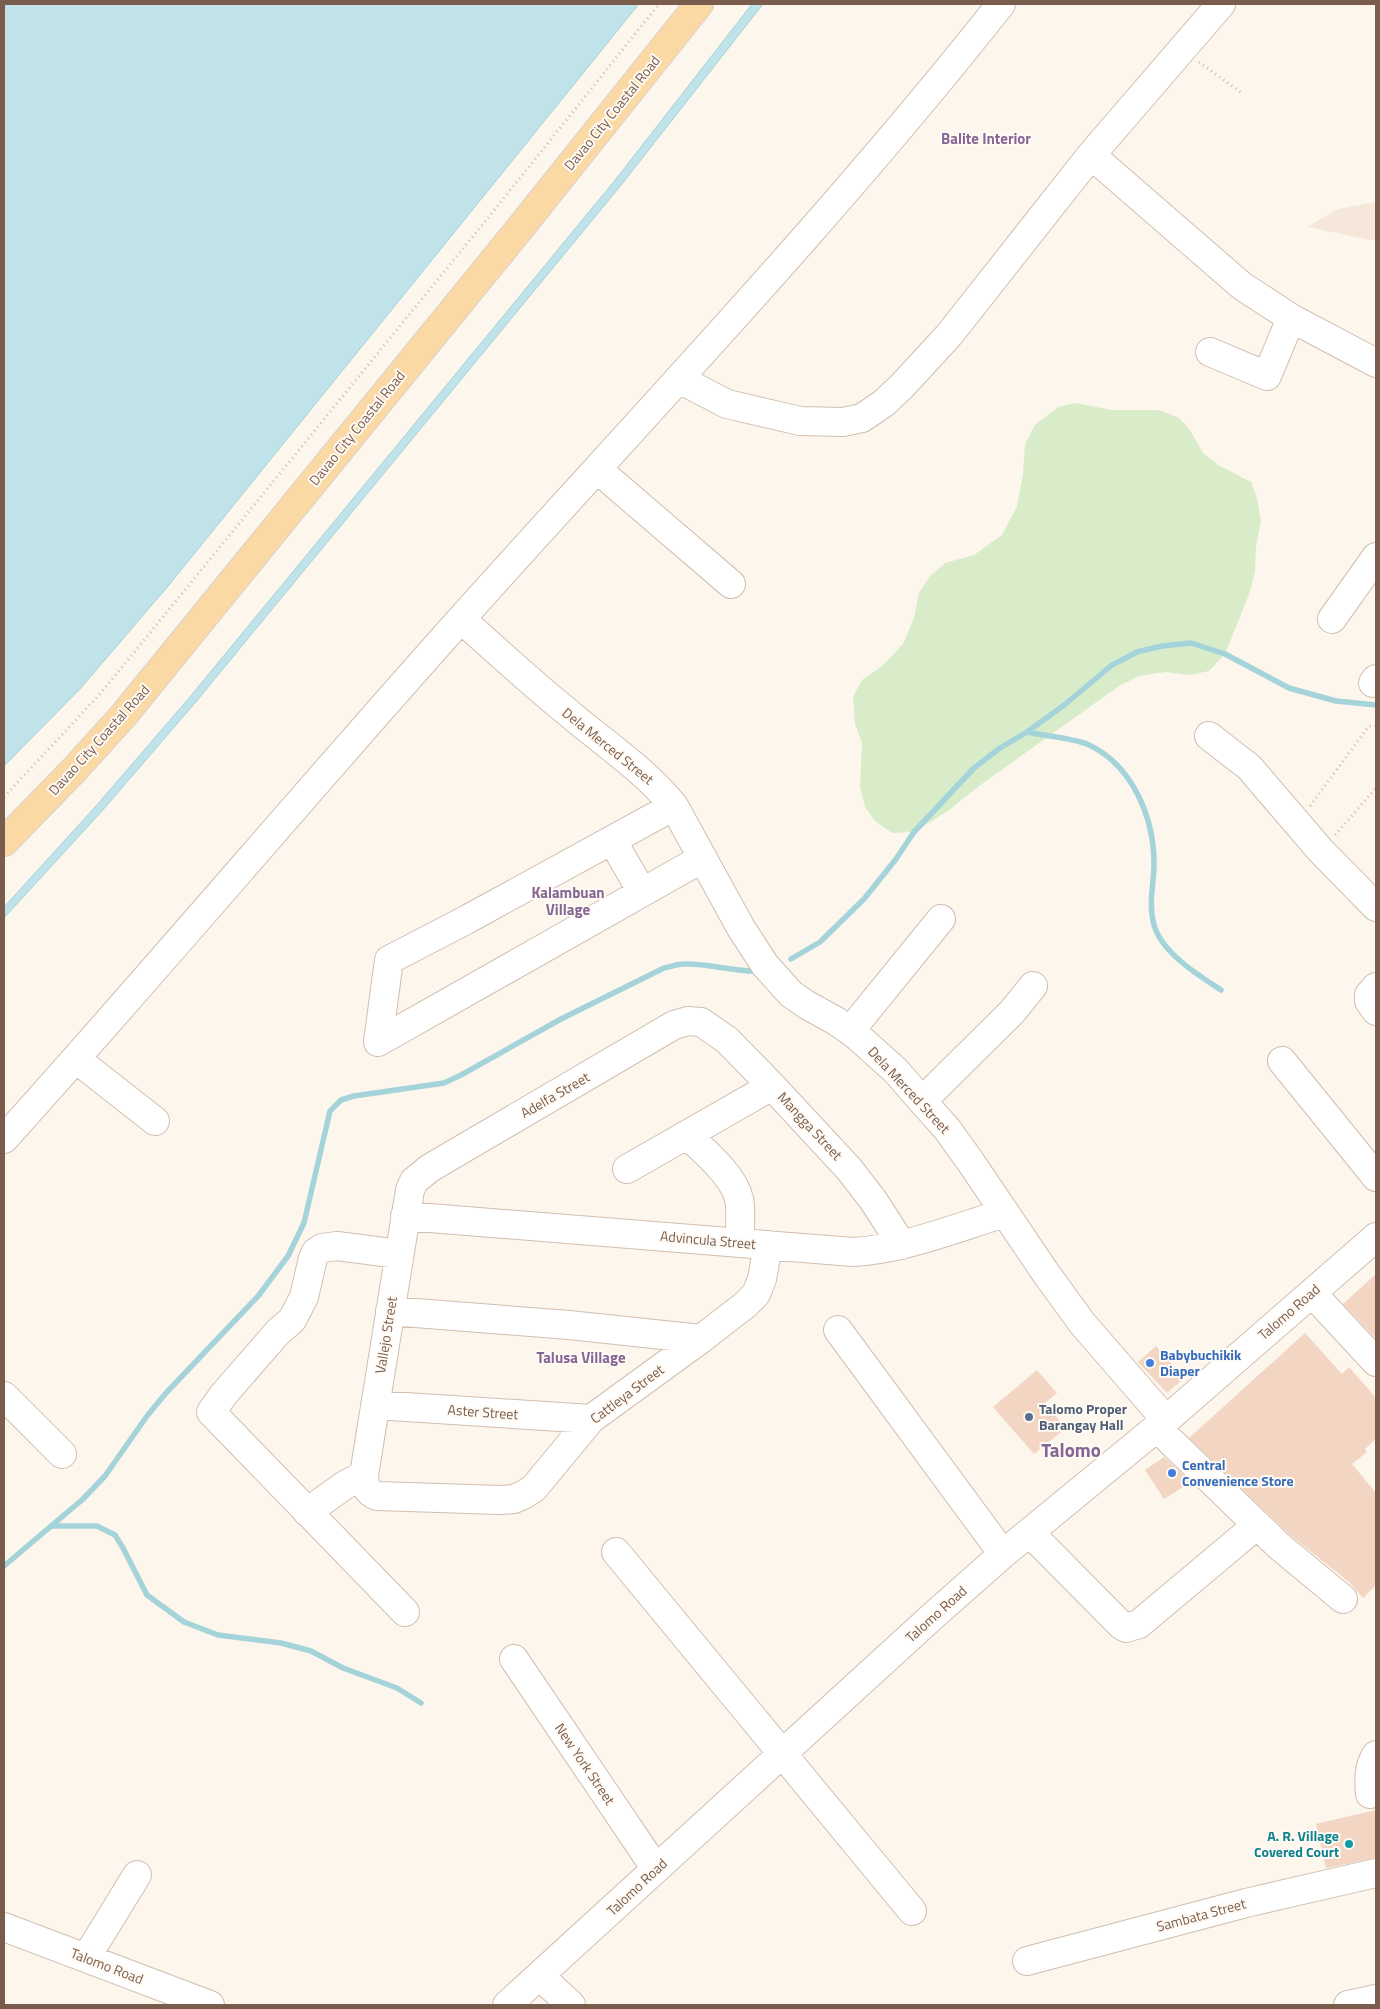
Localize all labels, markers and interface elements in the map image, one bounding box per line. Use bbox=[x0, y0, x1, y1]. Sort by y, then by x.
street label: Davao City Coastal Road bbox=[559, 51, 665, 175]
district label: Balite Interior bbox=[941, 127, 1031, 150]
street label: Davao City Coastal Road bbox=[304, 366, 410, 490]
street label: Davao City Coastal Road bbox=[43, 680, 154, 800]
street label: Dela Merced Street bbox=[558, 702, 659, 789]
district label: Kalambuan Village bbox=[531, 881, 605, 921]
street label: Dela Merced Street bbox=[863, 1041, 955, 1138]
street label: Adelfa Street bbox=[516, 1066, 593, 1123]
street label: Mangga Street bbox=[773, 1087, 848, 1165]
street label: Advincula Street bbox=[659, 1225, 757, 1254]
street label: Talomo Road bbox=[1253, 1279, 1324, 1345]
street label: Vallejo Street bbox=[369, 1295, 402, 1375]
place label: Babybuchikik Diaper bbox=[1160, 1344, 1242, 1381]
district label: Talusa Village bbox=[536, 1346, 626, 1369]
marker: Babybuchikik Diaper bbox=[1144, 1357, 1156, 1369]
street label: Cattleya Street bbox=[585, 1359, 668, 1428]
place label: Talomo Proper Barangay Hall bbox=[1039, 1398, 1127, 1435]
street label: Aster Street bbox=[447, 1399, 519, 1424]
marker: Talomo Proper Barangay Hall bbox=[1023, 1411, 1035, 1423]
district label: Talomo bbox=[1041, 1435, 1101, 1464]
place label: Central Convenience Store bbox=[1182, 1454, 1294, 1491]
marker: Central Convenience Store bbox=[1166, 1467, 1178, 1479]
street label: Talomo Road bbox=[900, 1580, 971, 1647]
street label: New York Street bbox=[550, 1719, 621, 1809]
place label: A. R. Village Covered Court bbox=[1254, 1825, 1339, 1862]
marker: A. R. Village Covered Court bbox=[1343, 1838, 1355, 1850]
street label: Talomo Road bbox=[602, 1853, 672, 1920]
street label: Sambata Street bbox=[1154, 1892, 1248, 1937]
street label: Talomo Road bbox=[68, 1942, 147, 1989]

